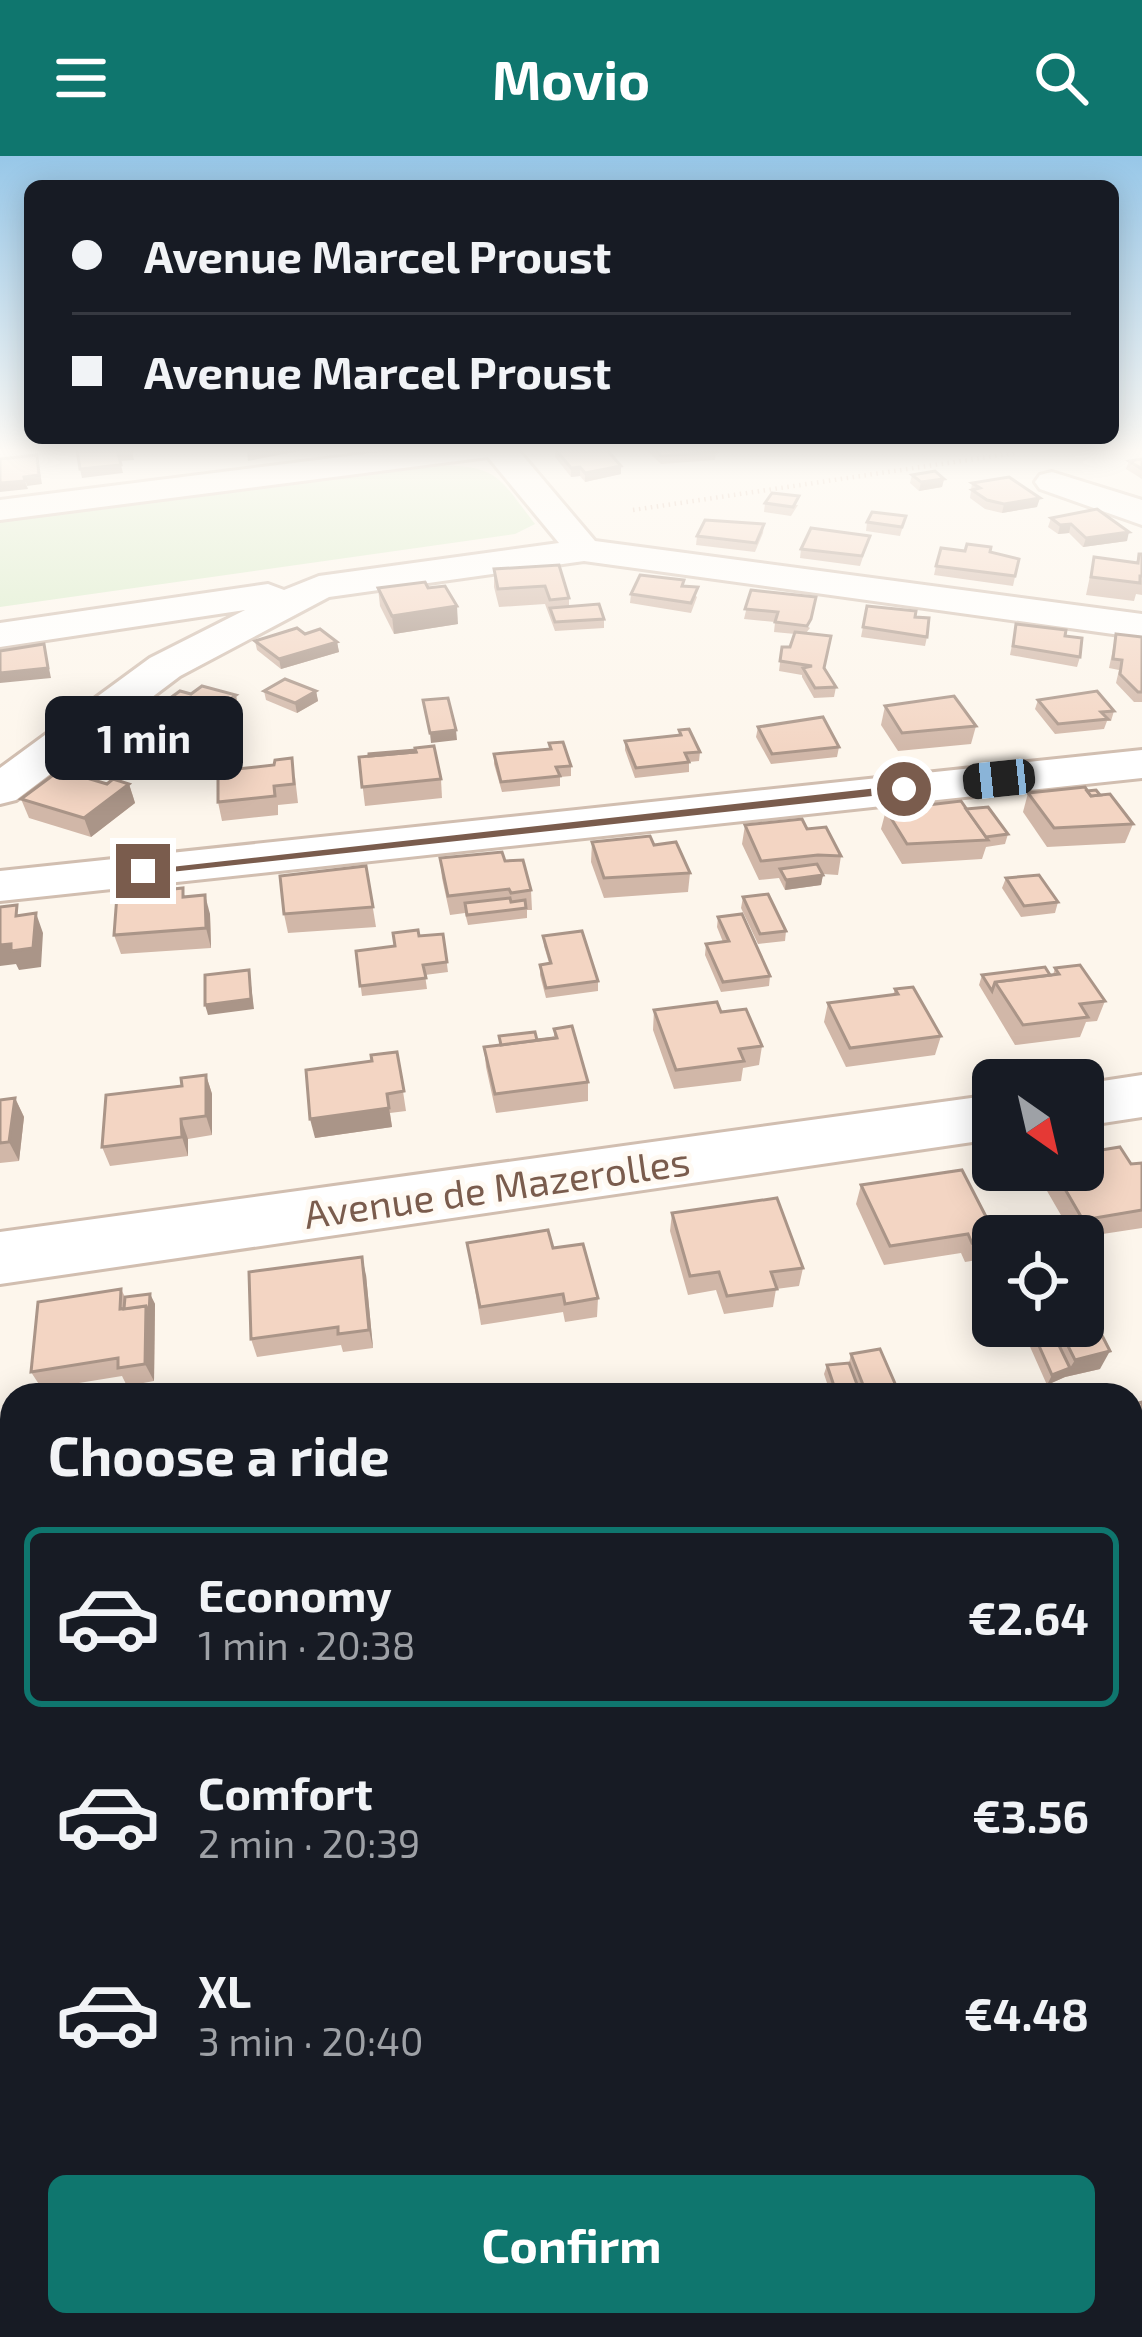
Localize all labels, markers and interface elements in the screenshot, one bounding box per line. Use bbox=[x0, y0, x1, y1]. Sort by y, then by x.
icon: menu bbox=[48, 45, 114, 111]
icon: search bbox=[1028, 45, 1094, 111]
text: Movio bbox=[492, 46, 650, 111]
text: Avenue Marcel Proust bbox=[144, 228, 611, 282]
text: Avenue Marcel Proust bbox=[144, 344, 611, 398]
callout: 1 min bbox=[44, 697, 242, 781]
text: 1 min bbox=[97, 714, 191, 761]
car bbox=[961, 757, 1037, 801]
route start bbox=[877, 762, 931, 816]
route end bbox=[116, 844, 170, 898]
north arrow bbox=[972, 1059, 1104, 1191]
map controls bbox=[972, 1059, 1104, 1347]
street label: Avenue de Mazerolles bbox=[301, 1136, 693, 1237]
button: locate bbox=[972, 1215, 1104, 1347]
text: Choose a ride bbox=[48, 1422, 390, 1487]
icon: car bbox=[54, 1563, 162, 1671]
text: Economy bbox=[198, 1567, 392, 1621]
text: €2.64 bbox=[968, 1590, 1089, 1644]
text: 1 min · 20:38 bbox=[198, 1621, 415, 1668]
icon: car bbox=[54, 1761, 162, 1869]
text: Comfort bbox=[198, 1765, 373, 1819]
text: €3.56 bbox=[972, 1788, 1089, 1842]
text: 2 min · 20:39 bbox=[198, 1819, 420, 1866]
icon: car bbox=[54, 1959, 162, 2067]
text: XL bbox=[198, 1963, 251, 2017]
text: €4.48 bbox=[964, 1986, 1089, 2040]
text: 3 min · 20:40 bbox=[198, 2017, 424, 2064]
button: Confirm bbox=[48, 2175, 1095, 2313]

